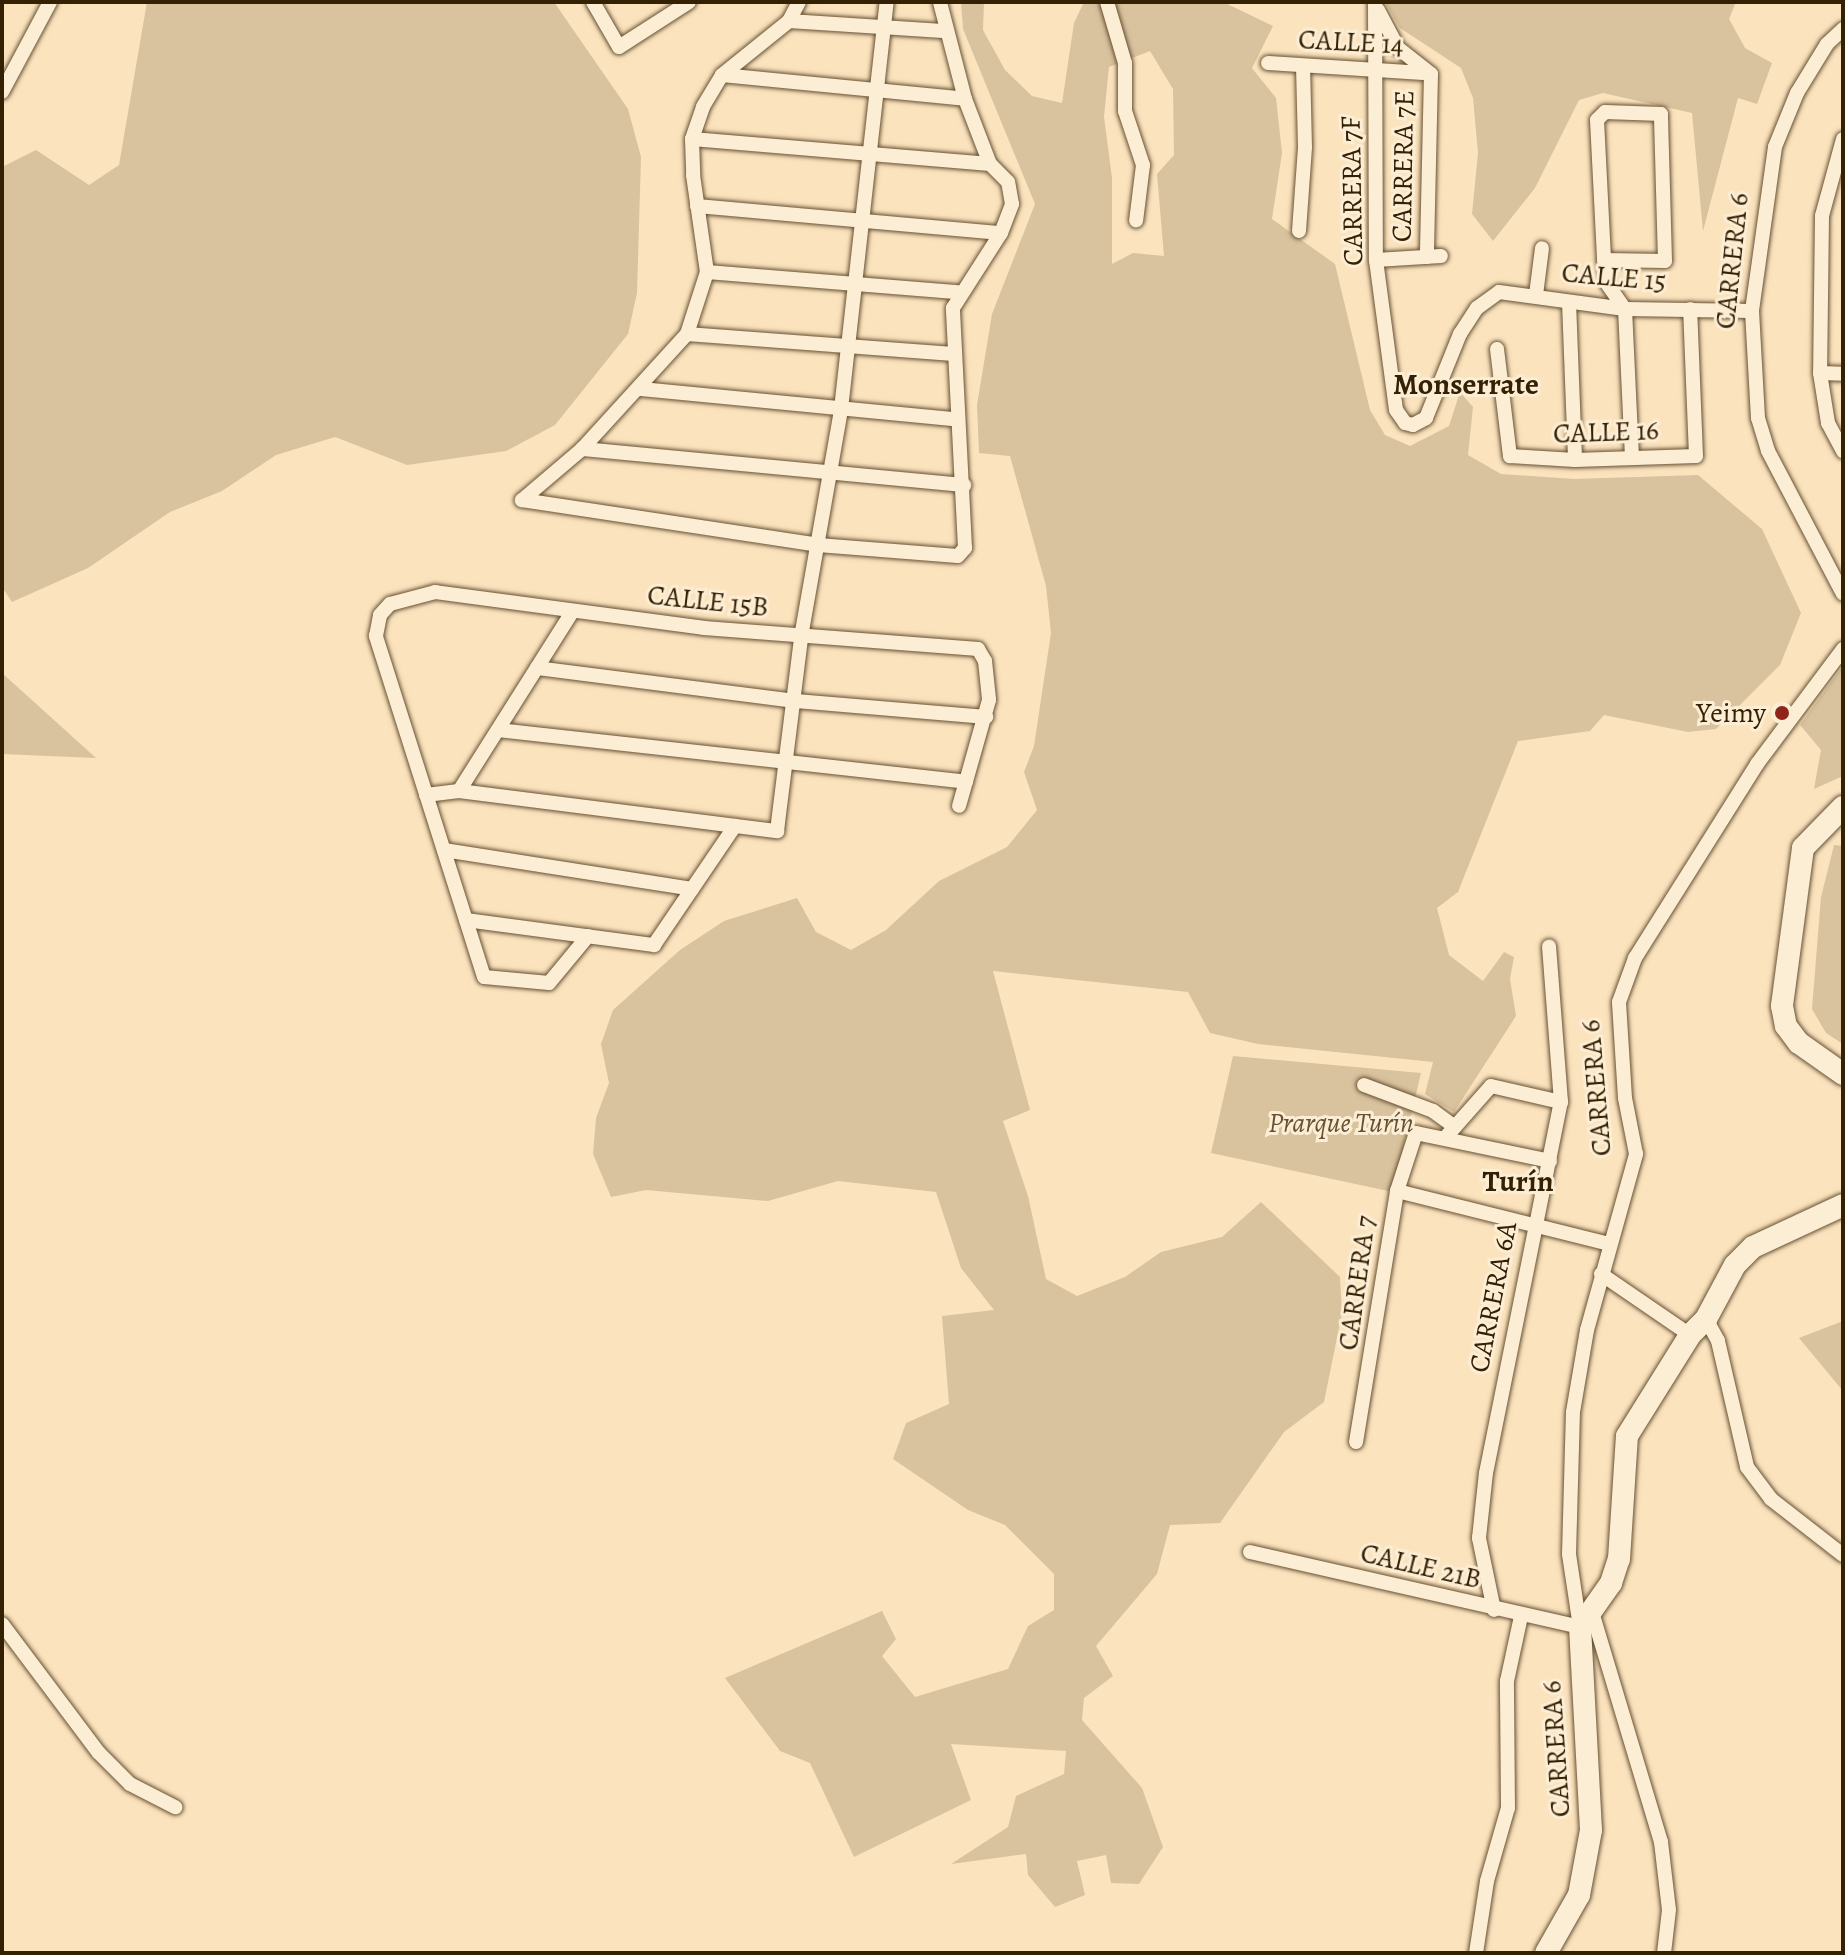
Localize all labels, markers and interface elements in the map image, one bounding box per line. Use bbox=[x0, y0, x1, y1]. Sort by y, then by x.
street label: CALLE 14 bbox=[1297, 22, 1405, 62]
street label: CARRERA 7E bbox=[1385, 90, 1421, 242]
street label: CARRERA 7F bbox=[1334, 116, 1370, 266]
street label: CARRERA 6 bbox=[1708, 191, 1756, 331]
street label: CALLE 15 bbox=[1560, 256, 1668, 298]
district label: Monserrate bbox=[1393, 366, 1539, 402]
street label: CALLE 16 bbox=[1553, 413, 1659, 451]
street label: CALLE 15B bbox=[646, 578, 770, 624]
place label: Yeimy bbox=[1696, 696, 1766, 730]
marker: Yeimy bbox=[1773, 704, 1791, 722]
street label: CARRERA 6 bbox=[1573, 1019, 1619, 1157]
park label: Prarque Turín bbox=[1268, 1106, 1414, 1140]
district label: Turín bbox=[1482, 1163, 1554, 1199]
street label: CARRERA 7 bbox=[1331, 1214, 1383, 1352]
street label: CARRERA 6A bbox=[1462, 1219, 1524, 1375]
street label: CALLE 21B bbox=[1357, 1536, 1485, 1596]
street label: CARRERA 6 bbox=[1534, 1680, 1578, 1818]

